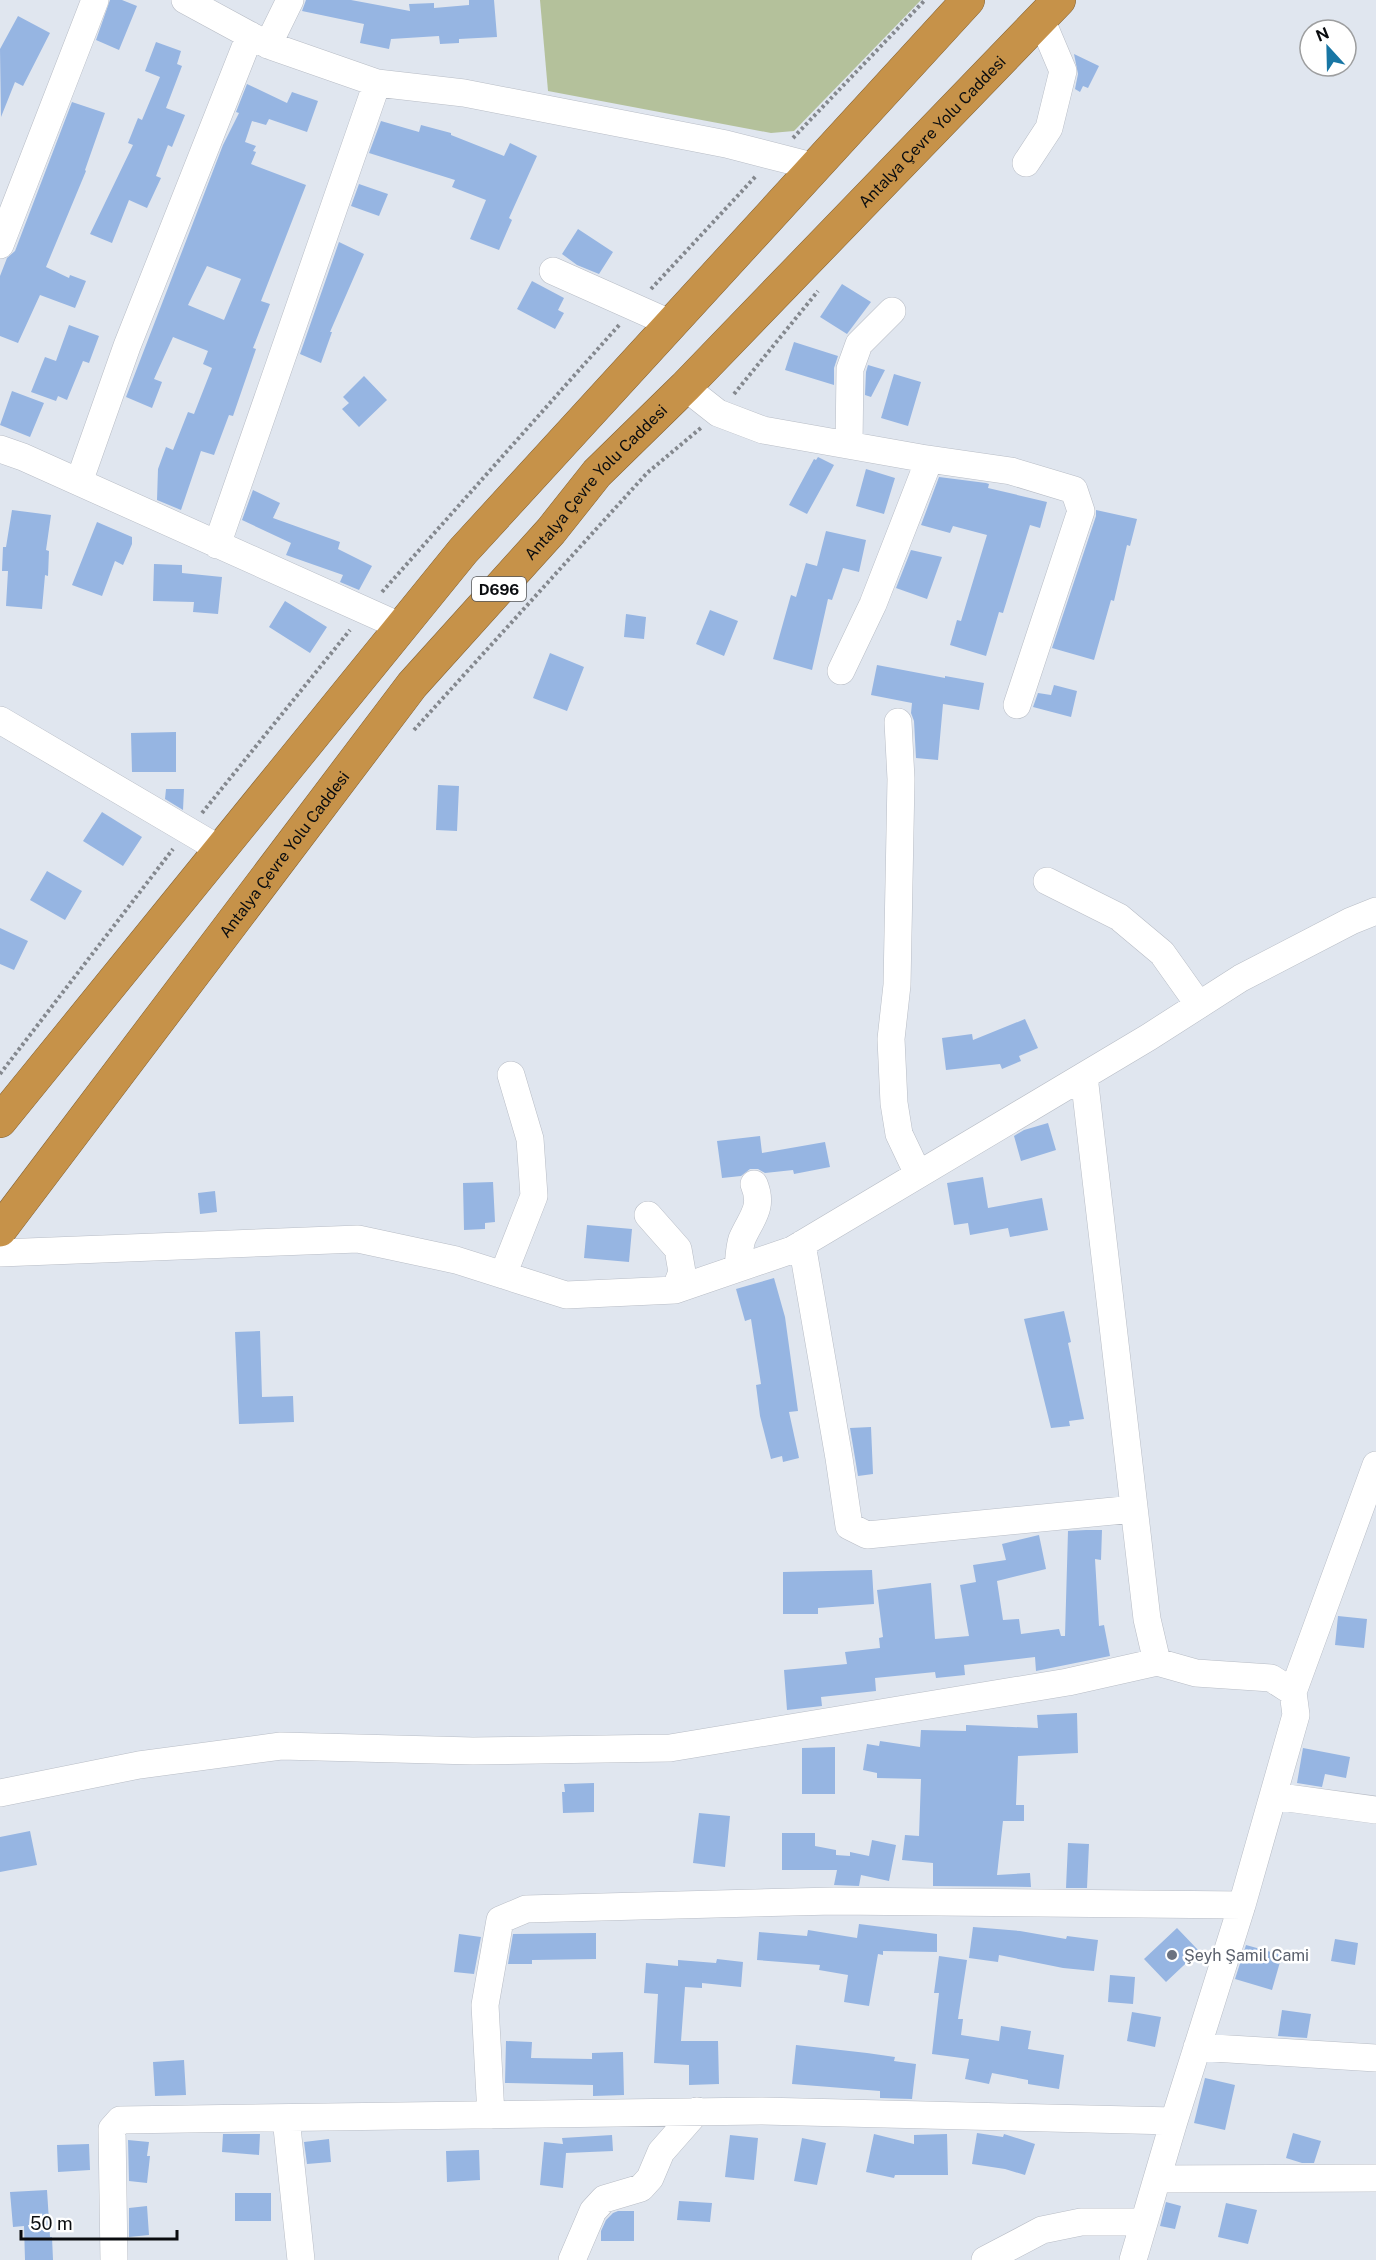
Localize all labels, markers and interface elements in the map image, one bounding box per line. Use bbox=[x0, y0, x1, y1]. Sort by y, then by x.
north arrow bbox=[1298, 18, 1358, 78]
text: N bbox=[1313, 23, 1332, 46]
street label: Antalya Çevre Yolu Caddesi bbox=[854, 52, 1009, 211]
street label: Antalya Çevre Yolu Caddesi bbox=[520, 400, 671, 564]
road number: D696 bbox=[472, 577, 526, 601]
street label: Antalya Çevre Yolu Caddesi bbox=[215, 767, 353, 941]
place label: Şeyh Şamil Cami bbox=[1184, 1946, 1309, 1965]
marker: Şeyh Şamil Cami bbox=[1165, 1948, 1179, 1962]
scale bar bbox=[21, 2203, 177, 2241]
text: 50 m bbox=[30, 2213, 73, 2234]

